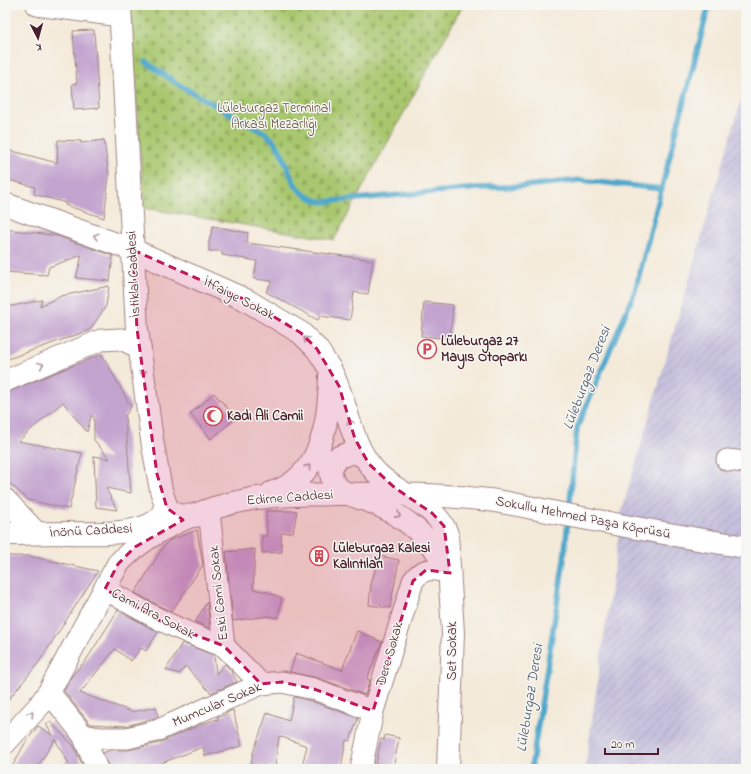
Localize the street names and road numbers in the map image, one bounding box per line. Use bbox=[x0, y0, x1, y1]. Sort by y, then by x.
street label: İstiklal Caddesi bbox=[121, 230, 147, 318]
street label: İtfaiye Sokak bbox=[199, 272, 279, 327]
street label: Edirne Caddesi bbox=[246, 484, 334, 512]
street label: Sokullu Mehmed Paşa Köprüsü bbox=[494, 491, 672, 545]
street label: İnönü Caddesi bbox=[49, 518, 133, 544]
street label: Eski Cami Sokak bbox=[203, 544, 234, 642]
street label: Cami Ara Sokak bbox=[108, 583, 199, 645]
street label: Dere Sokak bbox=[370, 618, 409, 690]
street label: Set Sokak bbox=[442, 621, 463, 681]
street label: Mumcular Sokak bbox=[169, 676, 266, 733]

